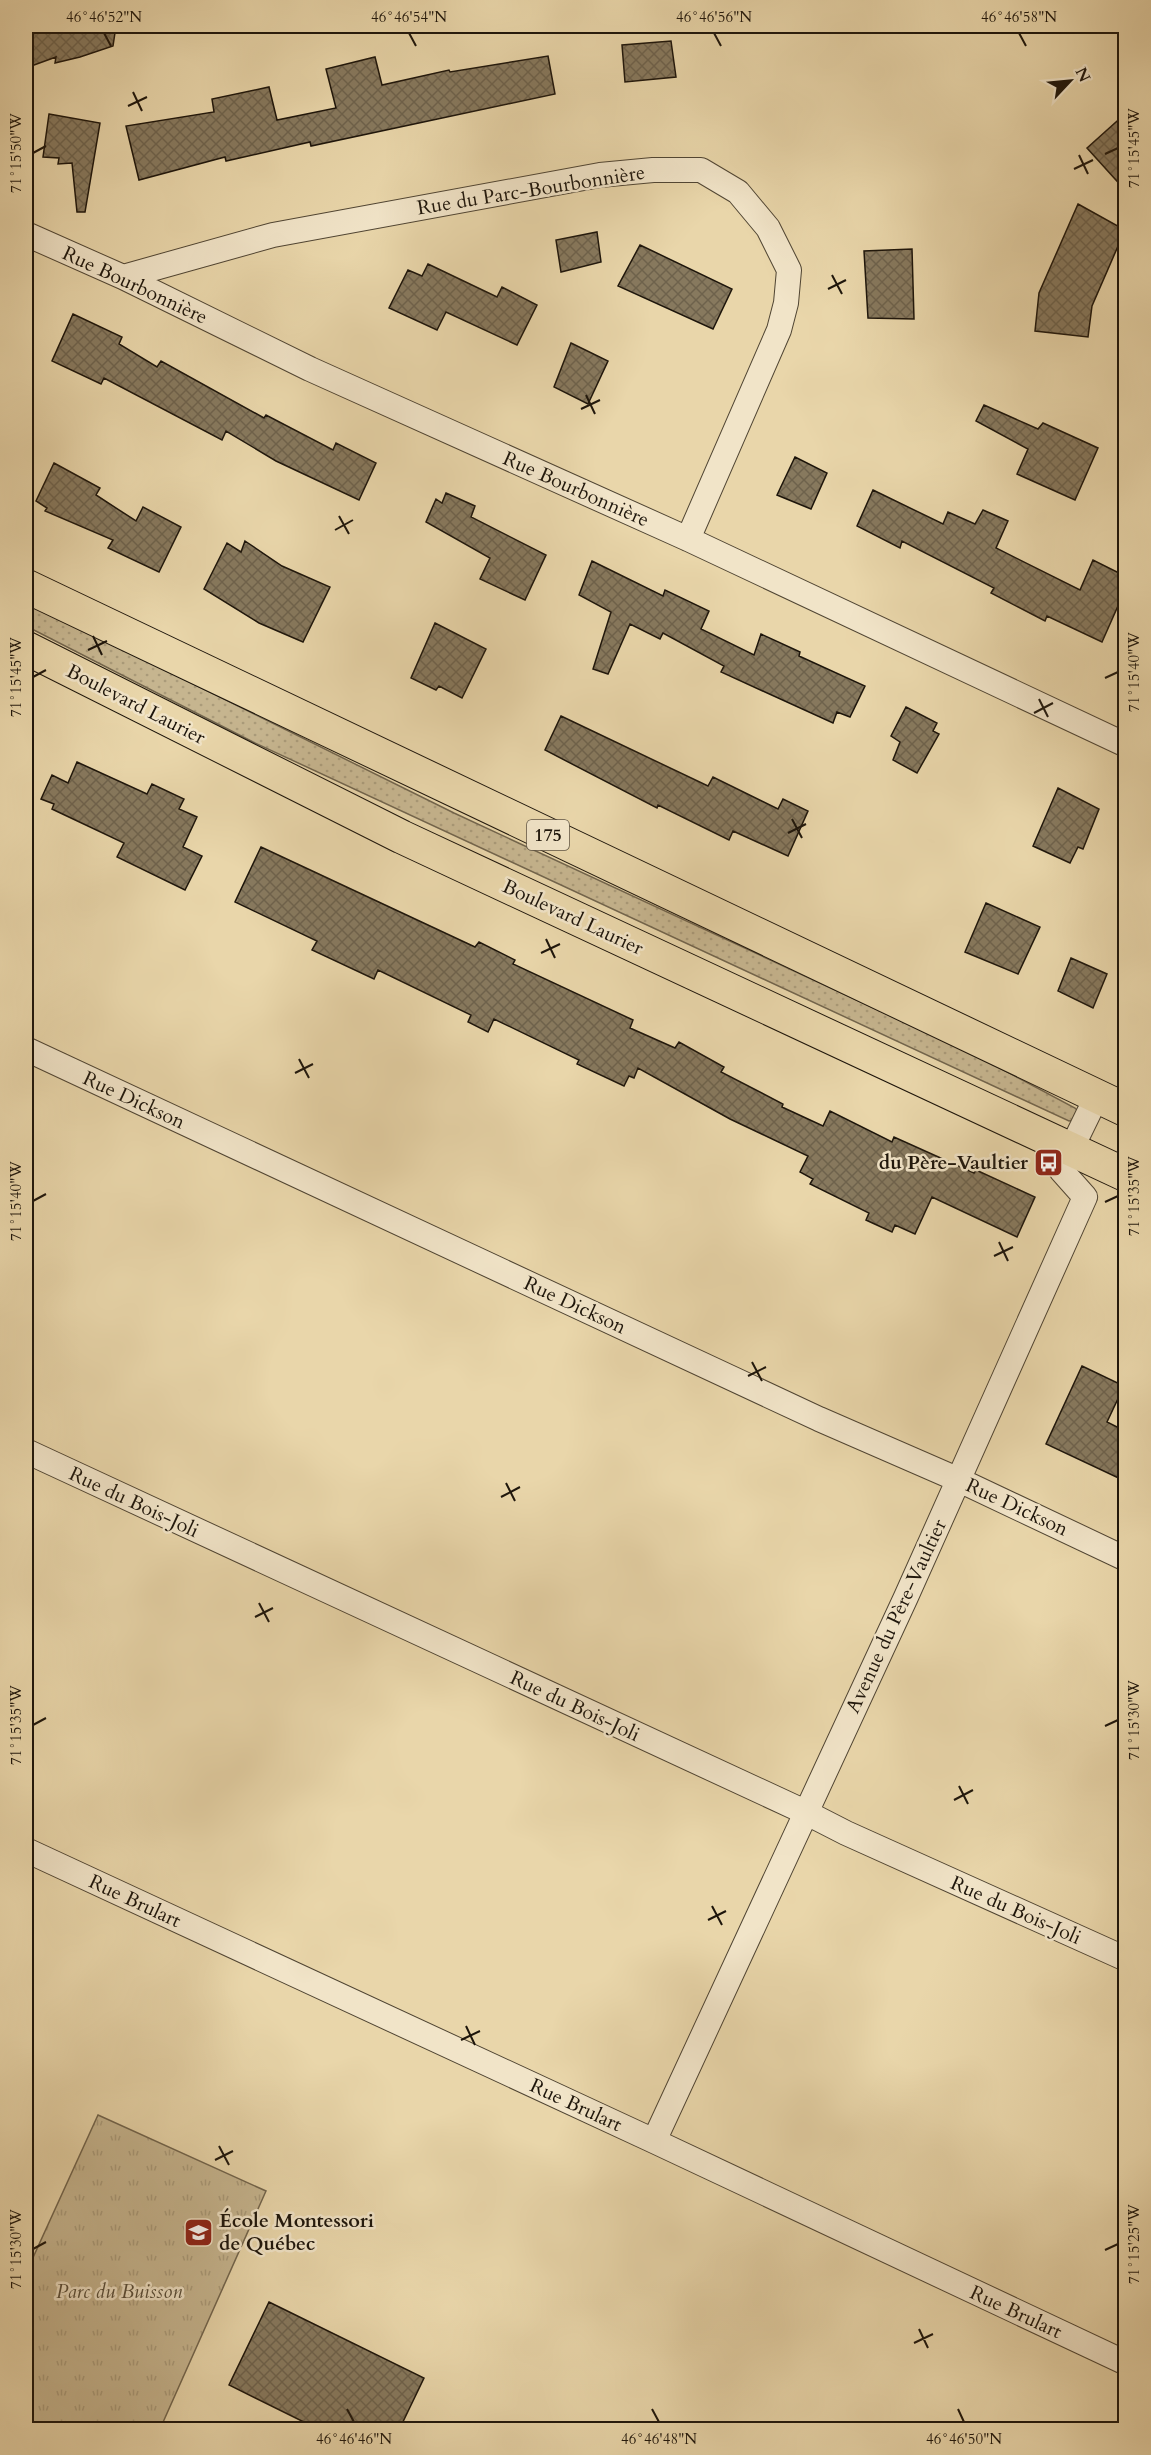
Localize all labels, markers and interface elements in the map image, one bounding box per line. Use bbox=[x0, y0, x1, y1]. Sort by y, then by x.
text: 46°46'52"N bbox=[66, 7, 142, 27]
text: 46°46'54"N bbox=[371, 7, 447, 27]
text: 46°46'56"N bbox=[676, 7, 752, 27]
text: 46°46'58"N bbox=[981, 7, 1057, 27]
north arrow bbox=[1040, 51, 1100, 111]
text: N bbox=[1070, 64, 1096, 86]
text: 71°15'45"W bbox=[1124, 108, 1144, 188]
text: 71°15'50"W bbox=[6, 113, 26, 193]
street label: Rue du Parc-Bourbonnière bbox=[415, 159, 647, 221]
street label: Rue Bourbonnière bbox=[58, 240, 212, 330]
street label: Rue Bourbonnière bbox=[499, 445, 653, 533]
text: 71°15'40"W bbox=[1124, 632, 1144, 712]
text: 71°15'45"W bbox=[6, 637, 26, 717]
street label: Boulevard Laurier bbox=[62, 657, 211, 751]
road number: 175 bbox=[527, 820, 569, 850]
street label: Boulevard Laurier bbox=[498, 873, 649, 962]
street label: Rue Dickson bbox=[79, 1065, 190, 1136]
bus stop icon: du Père-Vaultier bbox=[1033, 1146, 1065, 1178]
place label: du Père-Vaultier bbox=[879, 1149, 1029, 1176]
text: 71°15'35"W bbox=[1124, 1156, 1144, 1236]
text: 71°15'40"W bbox=[6, 1161, 26, 1241]
street label: Rue Dickson bbox=[520, 1270, 631, 1341]
street label: Rue du Bois-Joli bbox=[65, 1460, 204, 1544]
street label: Rue Dickson bbox=[962, 1472, 1073, 1543]
street label: Avenue du Père-Vaultier bbox=[839, 1514, 953, 1717]
street label: Rue du Bois-Joli bbox=[506, 1664, 645, 1748]
text: 71°15'30"W bbox=[1124, 1680, 1144, 1760]
text: 71°15'35"W bbox=[6, 1685, 26, 1765]
street label: Rue Brulart bbox=[85, 1868, 186, 1934]
street label: Rue du Bois-Joli bbox=[946, 1869, 1086, 1951]
street label: Rue Brulart bbox=[526, 2072, 627, 2138]
text: 71°15'25"W bbox=[1124, 2204, 1144, 2284]
place label: École Montessori de Québec bbox=[219, 2207, 374, 2257]
text: 71°15'30"W bbox=[6, 2209, 26, 2289]
school or university icon: École Montessori de Québec bbox=[182, 2216, 214, 2248]
park label: Parc du Buisson bbox=[56, 2278, 182, 2305]
street label: Rue Brulart bbox=[966, 2279, 1067, 2345]
text: 46°46'46"N bbox=[316, 2429, 392, 2449]
text: 46°46'48"N bbox=[621, 2429, 697, 2449]
text: 46°46'50"N bbox=[926, 2429, 1002, 2449]

